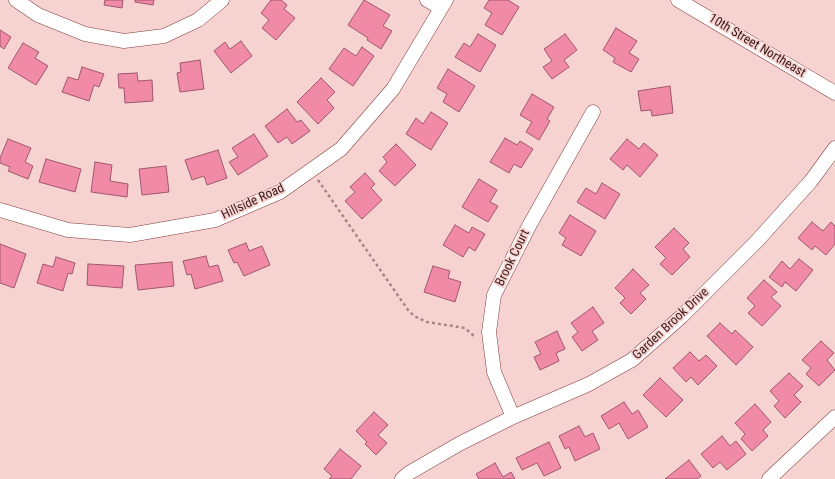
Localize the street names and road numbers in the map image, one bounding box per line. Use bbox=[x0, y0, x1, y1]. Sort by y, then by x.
street label: 10th Street Northeast bbox=[706, 11, 808, 81]
street label: Hillside Road bbox=[219, 181, 287, 223]
street label: Brook Court bbox=[493, 227, 533, 289]
street label: Garden Brook Drive bbox=[630, 285, 712, 363]

